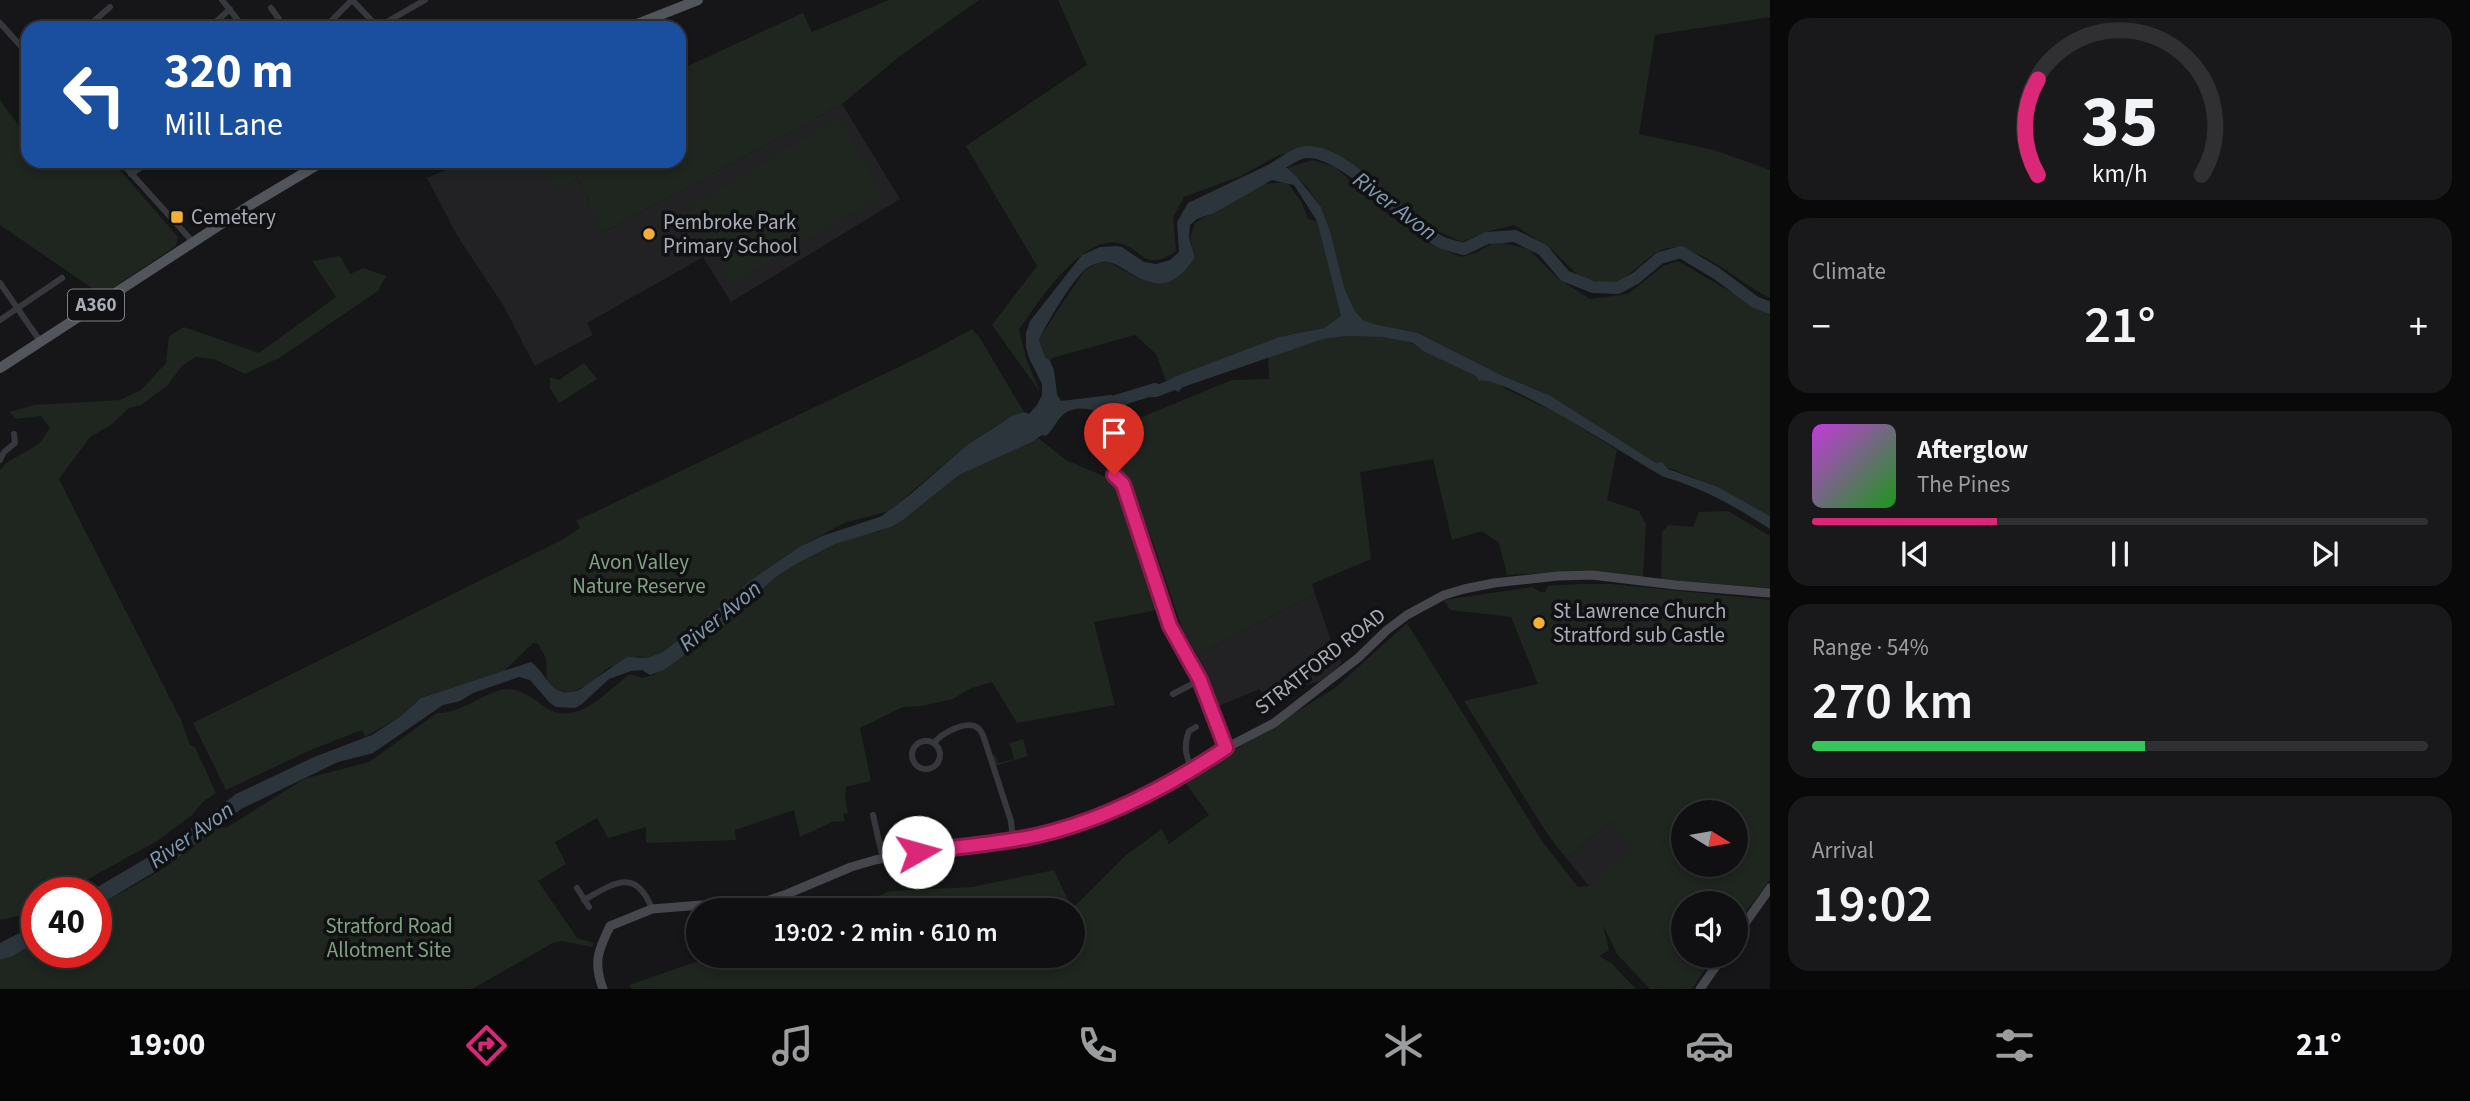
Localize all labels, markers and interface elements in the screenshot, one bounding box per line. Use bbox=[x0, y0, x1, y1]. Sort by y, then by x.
text: 320 m bbox=[164, 37, 293, 107]
icon: left bbox=[49, 49, 140, 140]
text: 35 bbox=[2082, 70, 2158, 174]
text: Mill Lane bbox=[164, 102, 283, 148]
text: km/h bbox=[2092, 156, 2148, 192]
water label: River Avon bbox=[1346, 163, 1444, 249]
place label: Cemetery bbox=[191, 202, 276, 232]
place label: Pembroke Park Primary School bbox=[663, 207, 798, 261]
marker: Cemetery bbox=[169, 209, 185, 225]
marker: Pembroke Park Primary School bbox=[641, 226, 657, 242]
text: Climate bbox=[1812, 255, 1886, 288]
text: 21° bbox=[2084, 289, 2156, 363]
road number: A360 bbox=[68, 290, 124, 320]
text: − bbox=[1812, 300, 1831, 354]
text: + bbox=[2409, 300, 2428, 354]
pin bbox=[1084, 403, 1144, 475]
icon: arrive bbox=[1095, 414, 1133, 452]
text: Afterglow bbox=[1917, 431, 2028, 468]
text: The Pines bbox=[1917, 468, 2010, 501]
icon: previous bbox=[1896, 535, 1934, 573]
icon: pause bbox=[2101, 535, 2139, 573]
icon: next bbox=[2306, 535, 2344, 573]
park label: Avon Valley Nature Reserve bbox=[572, 547, 706, 601]
water label: River Avon bbox=[672, 573, 768, 659]
place label: St Lawrence Church Stratford sub Castle bbox=[1553, 596, 1727, 650]
street label: STRATFORD ROAD bbox=[1248, 600, 1392, 722]
marker: St Lawrence Church Stratford sub Castle bbox=[1531, 615, 1547, 631]
text: Range · 54% bbox=[1812, 631, 1929, 664]
text: 270 km bbox=[1812, 665, 1973, 739]
water label: River Avon bbox=[142, 794, 240, 876]
north arrow bbox=[1671, 800, 1748, 877]
map controls bbox=[1671, 800, 1748, 968]
position arrow bbox=[881, 815, 955, 889]
text: Arrival bbox=[1812, 834, 1874, 867]
text: 19:02 bbox=[1812, 868, 1933, 942]
speed limit sign: 40 bbox=[21, 877, 112, 968]
button: sound bbox=[1671, 891, 1748, 968]
park label: Stratford Road Allotment Site bbox=[325, 911, 453, 965]
text: 19:02 · 2 min · 610 m bbox=[773, 914, 998, 951]
icon: directions bbox=[462, 1021, 511, 1070]
icon: music bbox=[768, 1021, 817, 1070]
icon: phone bbox=[1073, 1021, 1122, 1070]
icon: climate bbox=[1379, 1021, 1428, 1070]
icon: car bbox=[1685, 1021, 1734, 1070]
icon: filters bbox=[1990, 1021, 2039, 1070]
text: 19:00 bbox=[128, 1022, 206, 1068]
text: 21° bbox=[2296, 1022, 2342, 1068]

